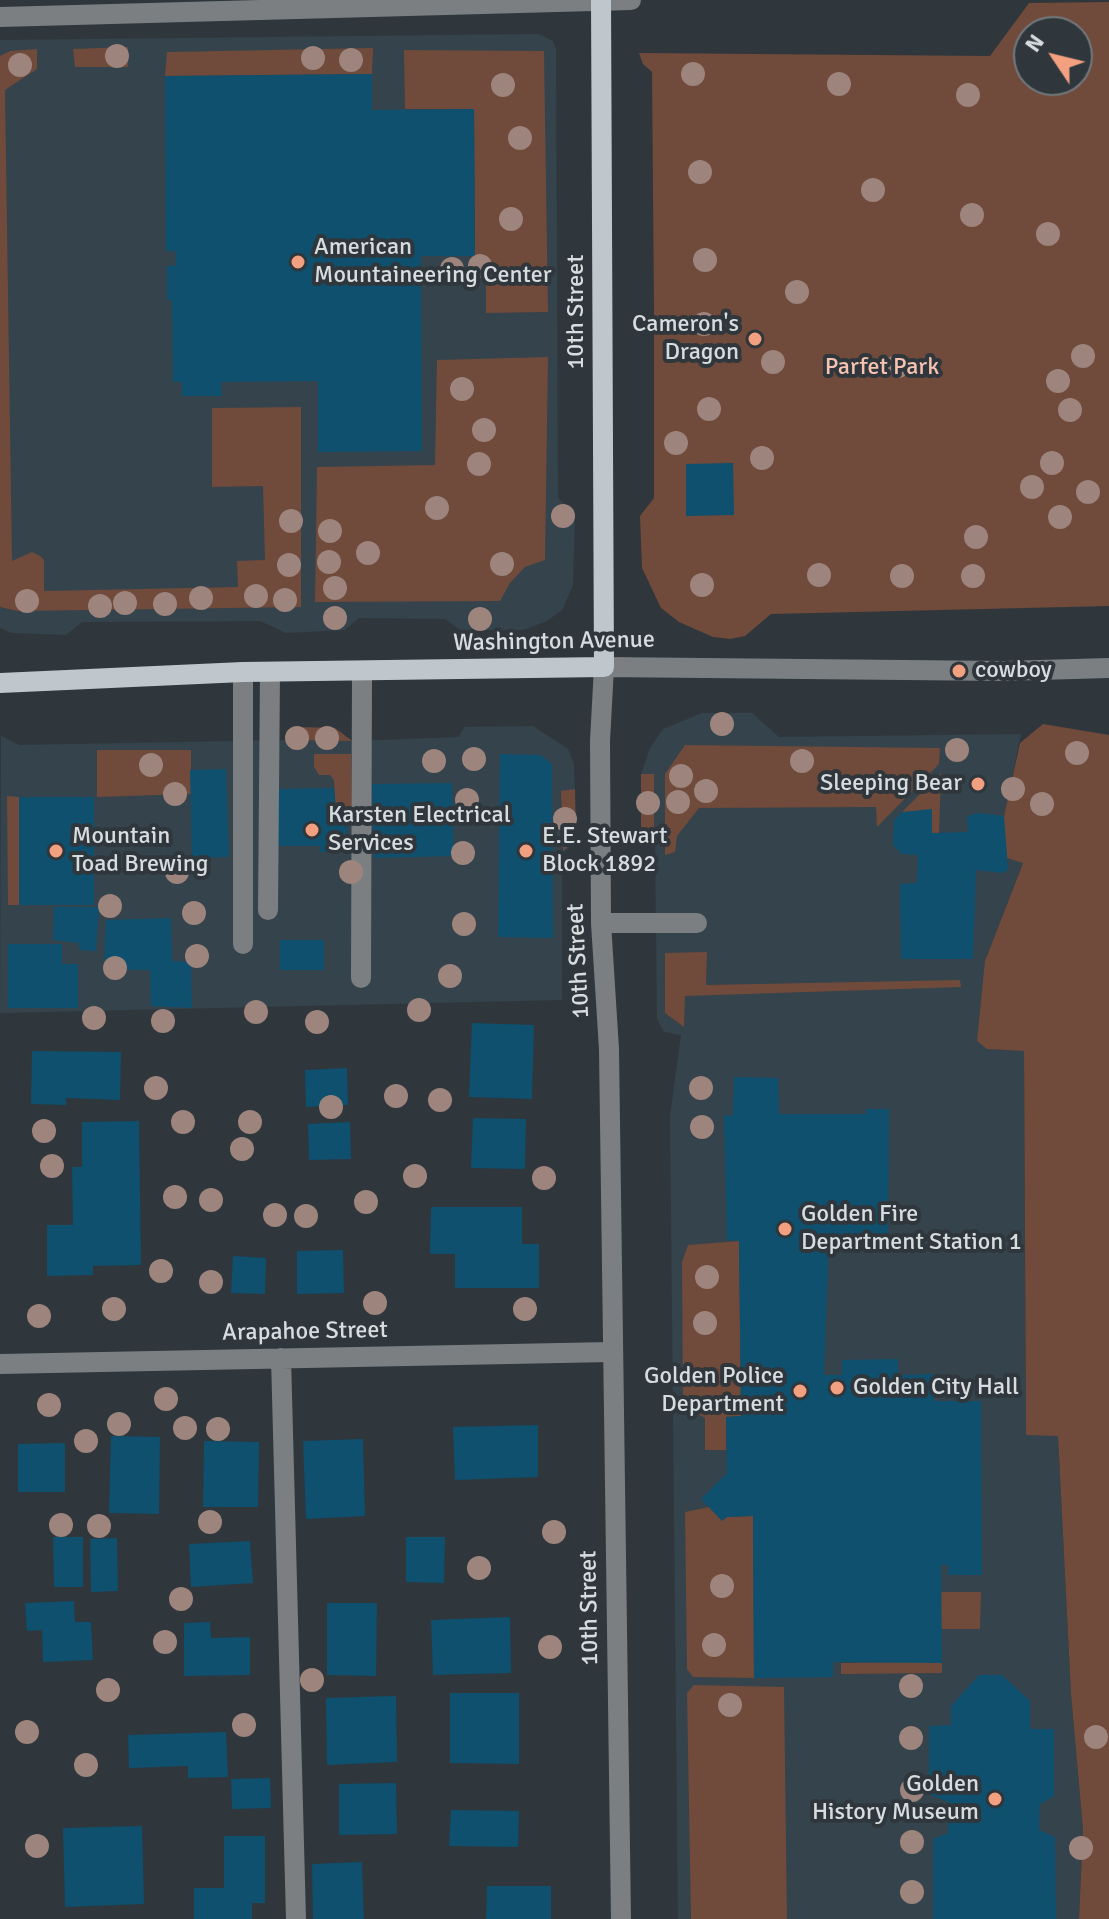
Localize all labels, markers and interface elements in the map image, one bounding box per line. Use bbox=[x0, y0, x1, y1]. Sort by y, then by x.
north arrow bbox=[1013, 16, 1093, 96]
text: N bbox=[1019, 29, 1050, 57]
place label: American Mountaineering Center bbox=[314, 234, 552, 290]
marker: American Mountaineering Center bbox=[289, 253, 307, 271]
street label: 10th Street bbox=[563, 254, 591, 370]
place label: Cameron's Dragon bbox=[632, 311, 739, 367]
marker: Cameron's Dragon bbox=[746, 330, 764, 348]
park label: Parfet Park bbox=[825, 354, 939, 382]
street label: Washington Avenue bbox=[453, 626, 655, 658]
place label: cowboy bbox=[975, 657, 1052, 685]
marker: cowboy bbox=[950, 662, 968, 680]
place label: Sleeping Bear bbox=[820, 770, 962, 798]
marker: Sleeping Bear bbox=[969, 775, 987, 793]
place label: Karsten Electrical Services bbox=[328, 802, 511, 858]
marker: Karsten Electrical Services bbox=[303, 821, 321, 839]
place label: Mountain Toad Brewing bbox=[72, 823, 209, 879]
place label: E.E. Stewart Block 1892 bbox=[542, 823, 667, 879]
marker: Mountain Toad Brewing bbox=[47, 842, 65, 860]
marker: E.E. Stewart Block 1892 bbox=[517, 842, 535, 860]
street label: 10th Street bbox=[562, 903, 596, 1019]
place label: Golden Fire Department Station 1 bbox=[801, 1201, 1022, 1257]
marker: Golden Fire Department Station 1 bbox=[776, 1220, 794, 1238]
street label: Arapahoe Street bbox=[222, 1316, 388, 1348]
place label: Golden Police Department bbox=[644, 1363, 784, 1419]
place label: Golden City Hall bbox=[853, 1374, 1019, 1402]
marker: Golden City Hall bbox=[828, 1379, 846, 1397]
marker: Golden Police Department bbox=[791, 1382, 809, 1400]
street label: 10th Street bbox=[575, 1550, 605, 1666]
place label: Golden History Museum bbox=[812, 1771, 979, 1827]
marker: Golden History Museum bbox=[986, 1790, 1004, 1808]

